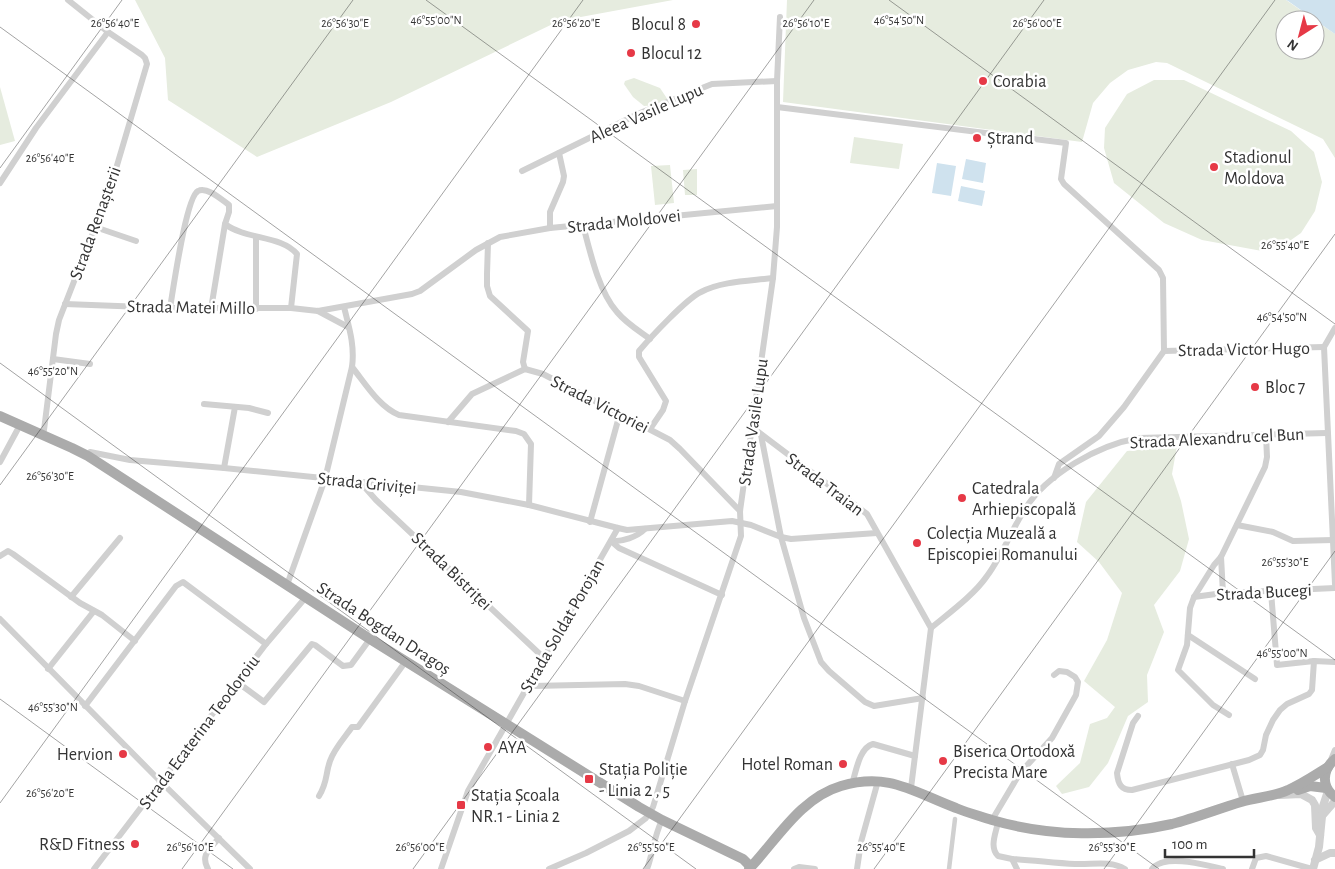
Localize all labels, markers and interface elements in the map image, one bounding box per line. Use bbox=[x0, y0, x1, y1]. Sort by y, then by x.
north arrow bbox=[1275, 10, 1325, 60]
text: 46°55'00"N bbox=[410, 14, 462, 26]
text: 46°54'50"N bbox=[874, 14, 924, 26]
place label: Blocul 8 bbox=[631, 16, 686, 34]
text: 26°56'40"E bbox=[91, 17, 139, 29]
text: 26°56'30"E bbox=[321, 17, 369, 29]
text: 26°56'20"E bbox=[552, 17, 600, 29]
text: 26°56'10"E bbox=[783, 17, 830, 29]
text: 26°56'00"E bbox=[1012, 17, 1062, 29]
marker: Blocul 8 bbox=[690, 18, 702, 30]
text: N bbox=[1285, 36, 1301, 53]
place label: Blocul 12 bbox=[641, 45, 702, 63]
marker: Blocul 12 bbox=[625, 47, 637, 59]
place label: Corabia bbox=[993, 73, 1047, 91]
marker: Corabia bbox=[977, 75, 989, 87]
street label: Aleea Vasile Lupu bbox=[587, 81, 706, 147]
place label: Ștrand bbox=[987, 130, 1034, 149]
marker: Ștrand bbox=[971, 132, 983, 144]
place label: Stadionul Moldova bbox=[1224, 149, 1292, 188]
text: 26°56'40"E bbox=[26, 152, 74, 164]
marker: Stadionul Moldova bbox=[1208, 161, 1220, 173]
street label: Strada Renașterii bbox=[67, 164, 126, 283]
street label: Strada Moldovei bbox=[567, 207, 682, 237]
text: 26°55'40"E bbox=[1261, 239, 1309, 251]
street label: Strada Matei Millo bbox=[127, 298, 256, 318]
text: 46°54'50"N bbox=[1257, 311, 1307, 323]
street label: Strada Victor Hugo bbox=[1178, 340, 1310, 360]
street label: Strada Vasile Lupu bbox=[736, 358, 772, 487]
text: 46°55'20"N bbox=[28, 365, 78, 377]
street label: Strada Victoriei bbox=[548, 373, 651, 437]
place label: Bloc 7 bbox=[1265, 379, 1305, 397]
marker: Bloc 7 bbox=[1249, 381, 1261, 393]
street label: Strada Alexandru cel Bun bbox=[1129, 425, 1305, 453]
street label: Strada Traian bbox=[782, 450, 867, 520]
text: 26°56'30"E bbox=[26, 470, 74, 482]
street label: Strada Griviței bbox=[316, 470, 417, 499]
place label: Catedrala Arhiepiscopală bbox=[972, 480, 1076, 519]
marker: Catedrala Arhiepiscopală bbox=[956, 492, 968, 504]
place label: Colecția Muzeală a Episcopiei Romanului bbox=[927, 525, 1078, 564]
street label: Strada Bistriței bbox=[407, 529, 495, 615]
marker: Colecția Muzeală a Episcopiei Romanului bbox=[911, 537, 923, 549]
text: 26°55'30"E bbox=[1261, 556, 1309, 568]
street label: Strada Soldat Porojan bbox=[517, 557, 608, 696]
street label: Strada Bogdan Dragoș bbox=[313, 579, 454, 680]
street label: Strada Bucegi bbox=[1216, 582, 1312, 604]
text: 46°55'00"N bbox=[1256, 647, 1308, 659]
street label: Strada Ecaterina Teodoroiu bbox=[136, 652, 263, 813]
text: 46°55'30"N bbox=[28, 701, 78, 713]
place label: AYA bbox=[498, 739, 527, 757]
marker: AYA bbox=[482, 741, 494, 753]
place label: Biserica Ortodoxă Precista Mare bbox=[953, 743, 1075, 782]
place label: Hervion bbox=[57, 746, 113, 764]
marker: Hervion bbox=[117, 748, 129, 760]
marker: Biserica Ortodoxă Precista Mare bbox=[937, 755, 949, 767]
place label: Hotel Roman bbox=[741, 756, 833, 774]
marker: Hotel Roman bbox=[837, 758, 849, 770]
place label: Stația Poliție - Linia 2 , 5 bbox=[599, 761, 688, 800]
marker: Stația Poliție - Linia 2 , 5 bbox=[583, 773, 595, 785]
text: 26°56'20"E bbox=[26, 787, 74, 799]
place label: Stația Școala NR.1 - Linia 2 bbox=[471, 787, 560, 826]
marker: Stația Școala NR.1 - Linia 2 bbox=[455, 799, 467, 811]
scale bar bbox=[1165, 826, 1254, 858]
place label: R&D Fitness bbox=[39, 836, 125, 854]
text: 100 m bbox=[1172, 837, 1207, 852]
marker: R&D Fitness bbox=[129, 838, 141, 850]
text: 26°56'10"E bbox=[167, 841, 214, 853]
text: 26°56'00"E bbox=[395, 841, 445, 853]
text: 26°55'50"E bbox=[627, 841, 675, 853]
text: 26°55'40"E bbox=[857, 841, 905, 853]
text: 26°55'30"E bbox=[1088, 841, 1136, 853]

